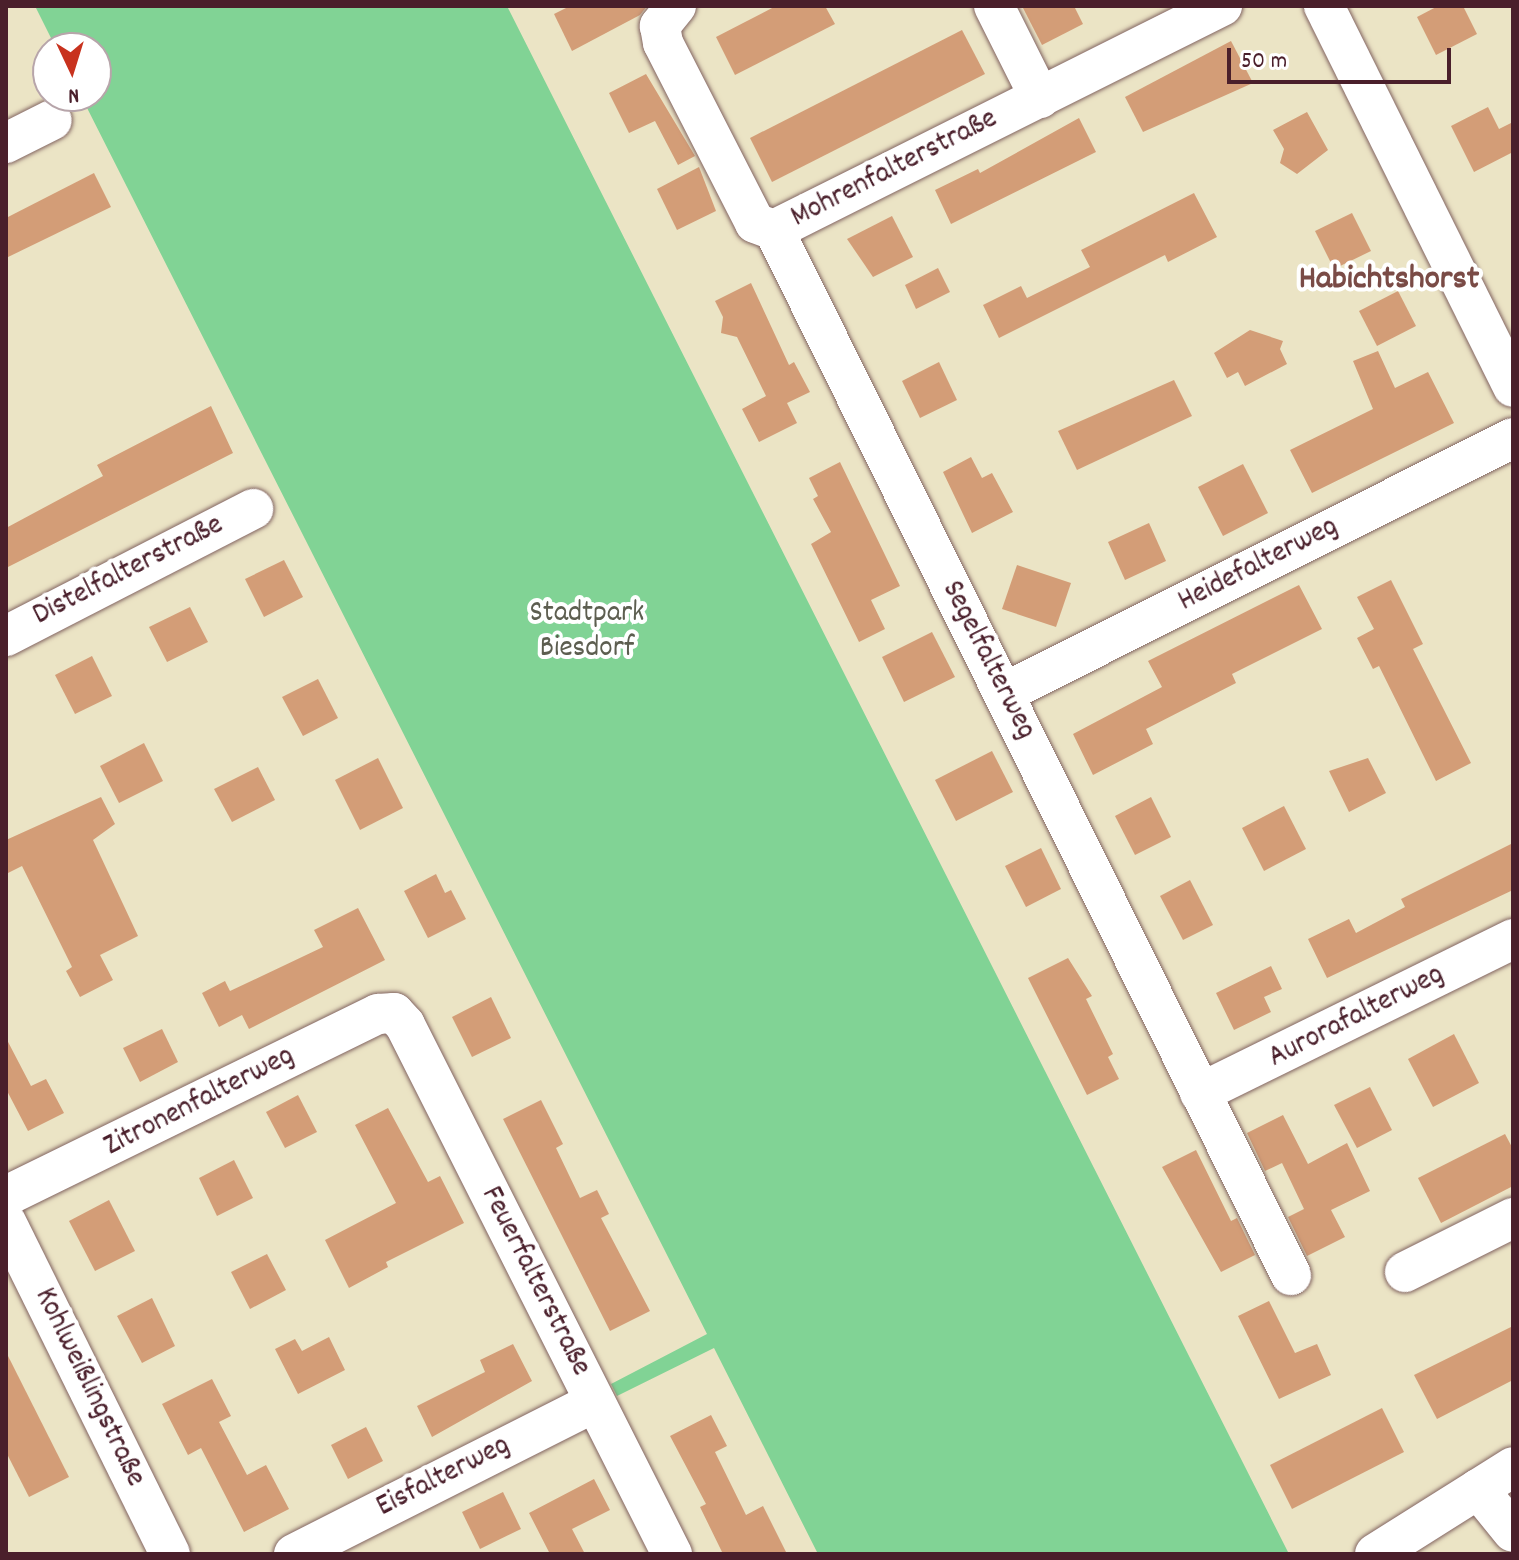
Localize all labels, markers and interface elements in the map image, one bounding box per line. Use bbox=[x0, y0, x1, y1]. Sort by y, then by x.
north arrow bbox=[32, 32, 112, 112]
scale bar bbox=[1231, 32, 1455, 82]
text: 50 m bbox=[1241, 45, 1287, 79]
text: N bbox=[67, 79, 80, 110]
street label: Mohrenfalterstraße bbox=[786, 103, 1004, 237]
district label: Habichtshorst bbox=[1299, 261, 1479, 301]
street label: Distelfalterstraße bbox=[28, 509, 230, 635]
street label: Heidefalterweg bbox=[1173, 510, 1345, 622]
street label: Segelfalterweg bbox=[932, 576, 1042, 746]
park label: Stadtpark Biesdorf bbox=[530, 597, 644, 668]
street label: Aurorafalterweg bbox=[1263, 958, 1451, 1078]
street label: Zitronenfalterweg bbox=[99, 1040, 301, 1166]
street label: Feuerfalterstraße bbox=[471, 1181, 597, 1383]
street label: Kohlweißlingstraße bbox=[24, 1283, 152, 1493]
street label: Eisfalterweg bbox=[371, 1429, 517, 1527]

